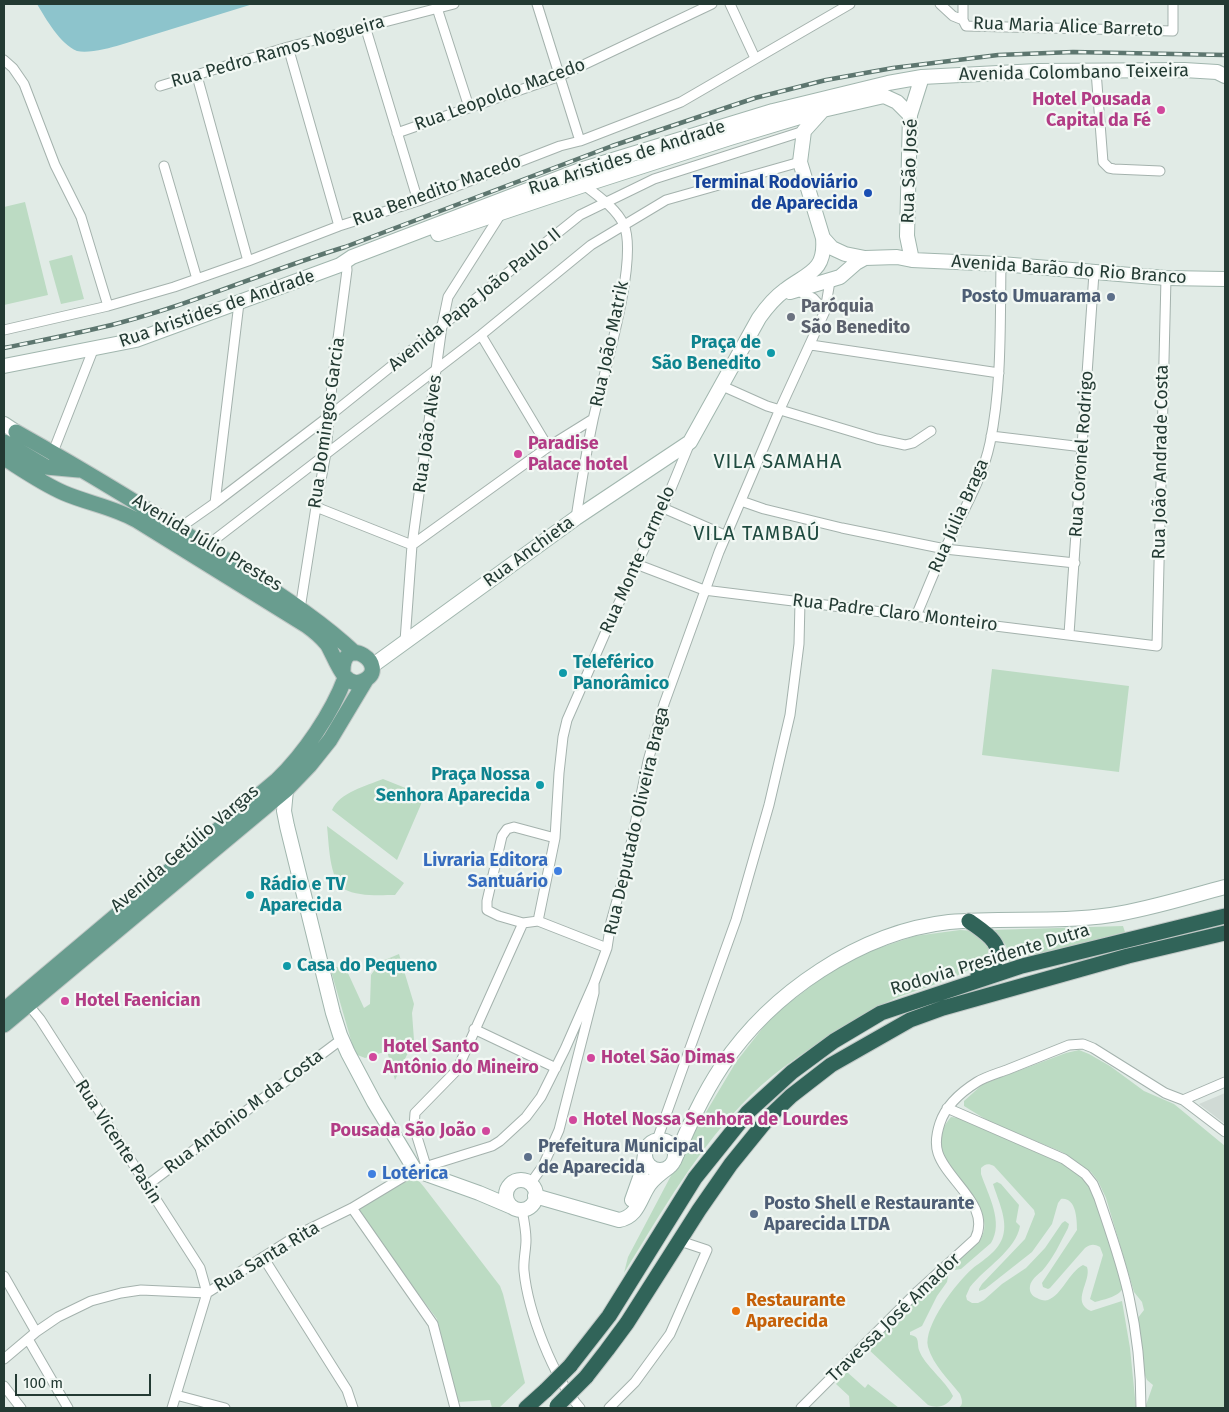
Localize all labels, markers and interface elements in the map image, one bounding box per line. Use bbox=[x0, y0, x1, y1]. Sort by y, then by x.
street label: Rua Pedro Ramos Nogueira bbox=[169, 11, 387, 93]
street label: Rua Maria Alice Barreto bbox=[972, 13, 1164, 41]
street label: Rua Leopoldo Macedo bbox=[412, 54, 588, 136]
street label: Avenida Colombano Teixeira bbox=[959, 60, 1189, 86]
place label: Hotel Pousada Capital da Fé bbox=[1032, 89, 1151, 132]
marker: Hotel Pousada Capital da Fé bbox=[1155, 104, 1167, 116]
street label: Rua Aristides de Andrade bbox=[526, 116, 728, 200]
street label: Rua São José bbox=[897, 118, 923, 224]
street label: Rua Benedito Macedo bbox=[350, 150, 524, 232]
place label: Terminal Rodoviário de Aparecida bbox=[693, 172, 858, 214]
marker: Terminal Rodoviário de Aparecida bbox=[862, 187, 874, 199]
street label: Avenida Papa João Paulo II bbox=[384, 224, 566, 376]
street label: Avenida Barão do Rio Branco bbox=[951, 251, 1187, 289]
street label: Rua Aristides de Andrade bbox=[116, 265, 318, 353]
street label: Rua João Matrik bbox=[586, 279, 634, 409]
place label: Posto Umuarama bbox=[962, 286, 1101, 308]
marker: Posto Umuarama bbox=[1105, 291, 1117, 303]
place label: Paróquia São Benedito bbox=[801, 296, 910, 338]
marker: Paróquia São Benedito bbox=[785, 311, 797, 323]
place label: Praça de São Benedito bbox=[652, 332, 761, 374]
street label: Rua Domingos Garcia bbox=[304, 336, 350, 510]
marker: Praça de São Benedito bbox=[765, 347, 777, 359]
street label: Rua João Andrade Costa bbox=[1149, 364, 1173, 560]
street label: Rua Coronel Rodrigo bbox=[1065, 370, 1099, 538]
street label: Rua João Alves bbox=[409, 373, 447, 495]
place label: Paradise Palace hotel bbox=[528, 433, 628, 476]
marker: Paradise Palace hotel bbox=[512, 448, 524, 460]
district label: VILA SAMAHA bbox=[712, 450, 844, 474]
street label: Rua Júlia Braga bbox=[924, 456, 994, 576]
street label: Rua Monte Carmelo bbox=[596, 483, 680, 637]
street label: Avenida Júlio Prestes bbox=[128, 490, 286, 596]
street label: Rua Anchieta bbox=[479, 512, 579, 592]
district label: VILA TAMBAÚ bbox=[692, 522, 822, 546]
street label: Rua Padre Claro Monteiro bbox=[791, 590, 999, 636]
place label: Teleférico Panorâmico bbox=[573, 652, 669, 694]
marker: Teleférico Panorâmico bbox=[557, 667, 569, 679]
street label: Rua Deputado Oliveira Braga bbox=[600, 705, 674, 937]
place label: Praça Nossa Senhora Aparecida bbox=[376, 764, 530, 806]
marker: Praça Nossa Senhora Aparecida bbox=[534, 779, 546, 791]
street label: Avenida Getúlio Vargas bbox=[107, 781, 263, 917]
place label: Livraria Editora Santuário bbox=[423, 850, 548, 892]
marker: Livraria Editora Santuário bbox=[552, 865, 564, 877]
place label: Rádio e TV Aparecida bbox=[260, 874, 346, 916]
marker: Rádio e TV Aparecida bbox=[244, 889, 256, 901]
street label: Rodovia Presidente Dutra bbox=[888, 919, 1092, 1001]
place label: Casa do Pequeno bbox=[297, 955, 437, 977]
marker: Casa do Pequeno bbox=[281, 960, 293, 972]
place label: Hotel Faenician bbox=[75, 990, 201, 1012]
marker: Hotel Faenician bbox=[59, 995, 71, 1007]
place label: Hotel Santo Antônio do Mineiro bbox=[383, 1036, 539, 1078]
street label: Rua Antônio M da Costa bbox=[160, 1045, 328, 1179]
place label: Hotel São Dimas bbox=[601, 1047, 735, 1069]
marker: Hotel Santo Antônio do Mineiro bbox=[367, 1051, 379, 1063]
marker: Hotel São Dimas bbox=[585, 1052, 597, 1064]
street label: Rua Vicente Pasin bbox=[70, 1076, 166, 1208]
place label: Hotel Nossa Senhora de Lourdes bbox=[583, 1109, 848, 1131]
marker: Hotel Nossa Senhora de Lourdes bbox=[567, 1114, 579, 1126]
place label: Pousada São João bbox=[330, 1120, 476, 1142]
marker: Pousada São João bbox=[480, 1125, 492, 1137]
place label: Prefeitura Municipal de Aparecida bbox=[538, 1136, 703, 1178]
marker: Prefeitura Municipal de Aparecida bbox=[522, 1151, 534, 1163]
place label: Lotérica bbox=[382, 1163, 448, 1185]
marker: Lotérica bbox=[366, 1168, 378, 1180]
place label: Posto Shell e Restaurante Aparecida LTDA bbox=[764, 1193, 974, 1236]
marker: Posto Shell e Restaurante Aparecida LTDA bbox=[748, 1208, 760, 1220]
street label: Rua Santa Rita bbox=[210, 1217, 324, 1297]
street label: Travessa José Amador bbox=[823, 1249, 965, 1387]
place label: Restaurante Aparecida bbox=[746, 1290, 846, 1332]
marker: Restaurante Aparecida bbox=[730, 1305, 742, 1317]
scale bar bbox=[18, 1364, 154, 1396]
text: 100 m bbox=[23, 1374, 63, 1392]

